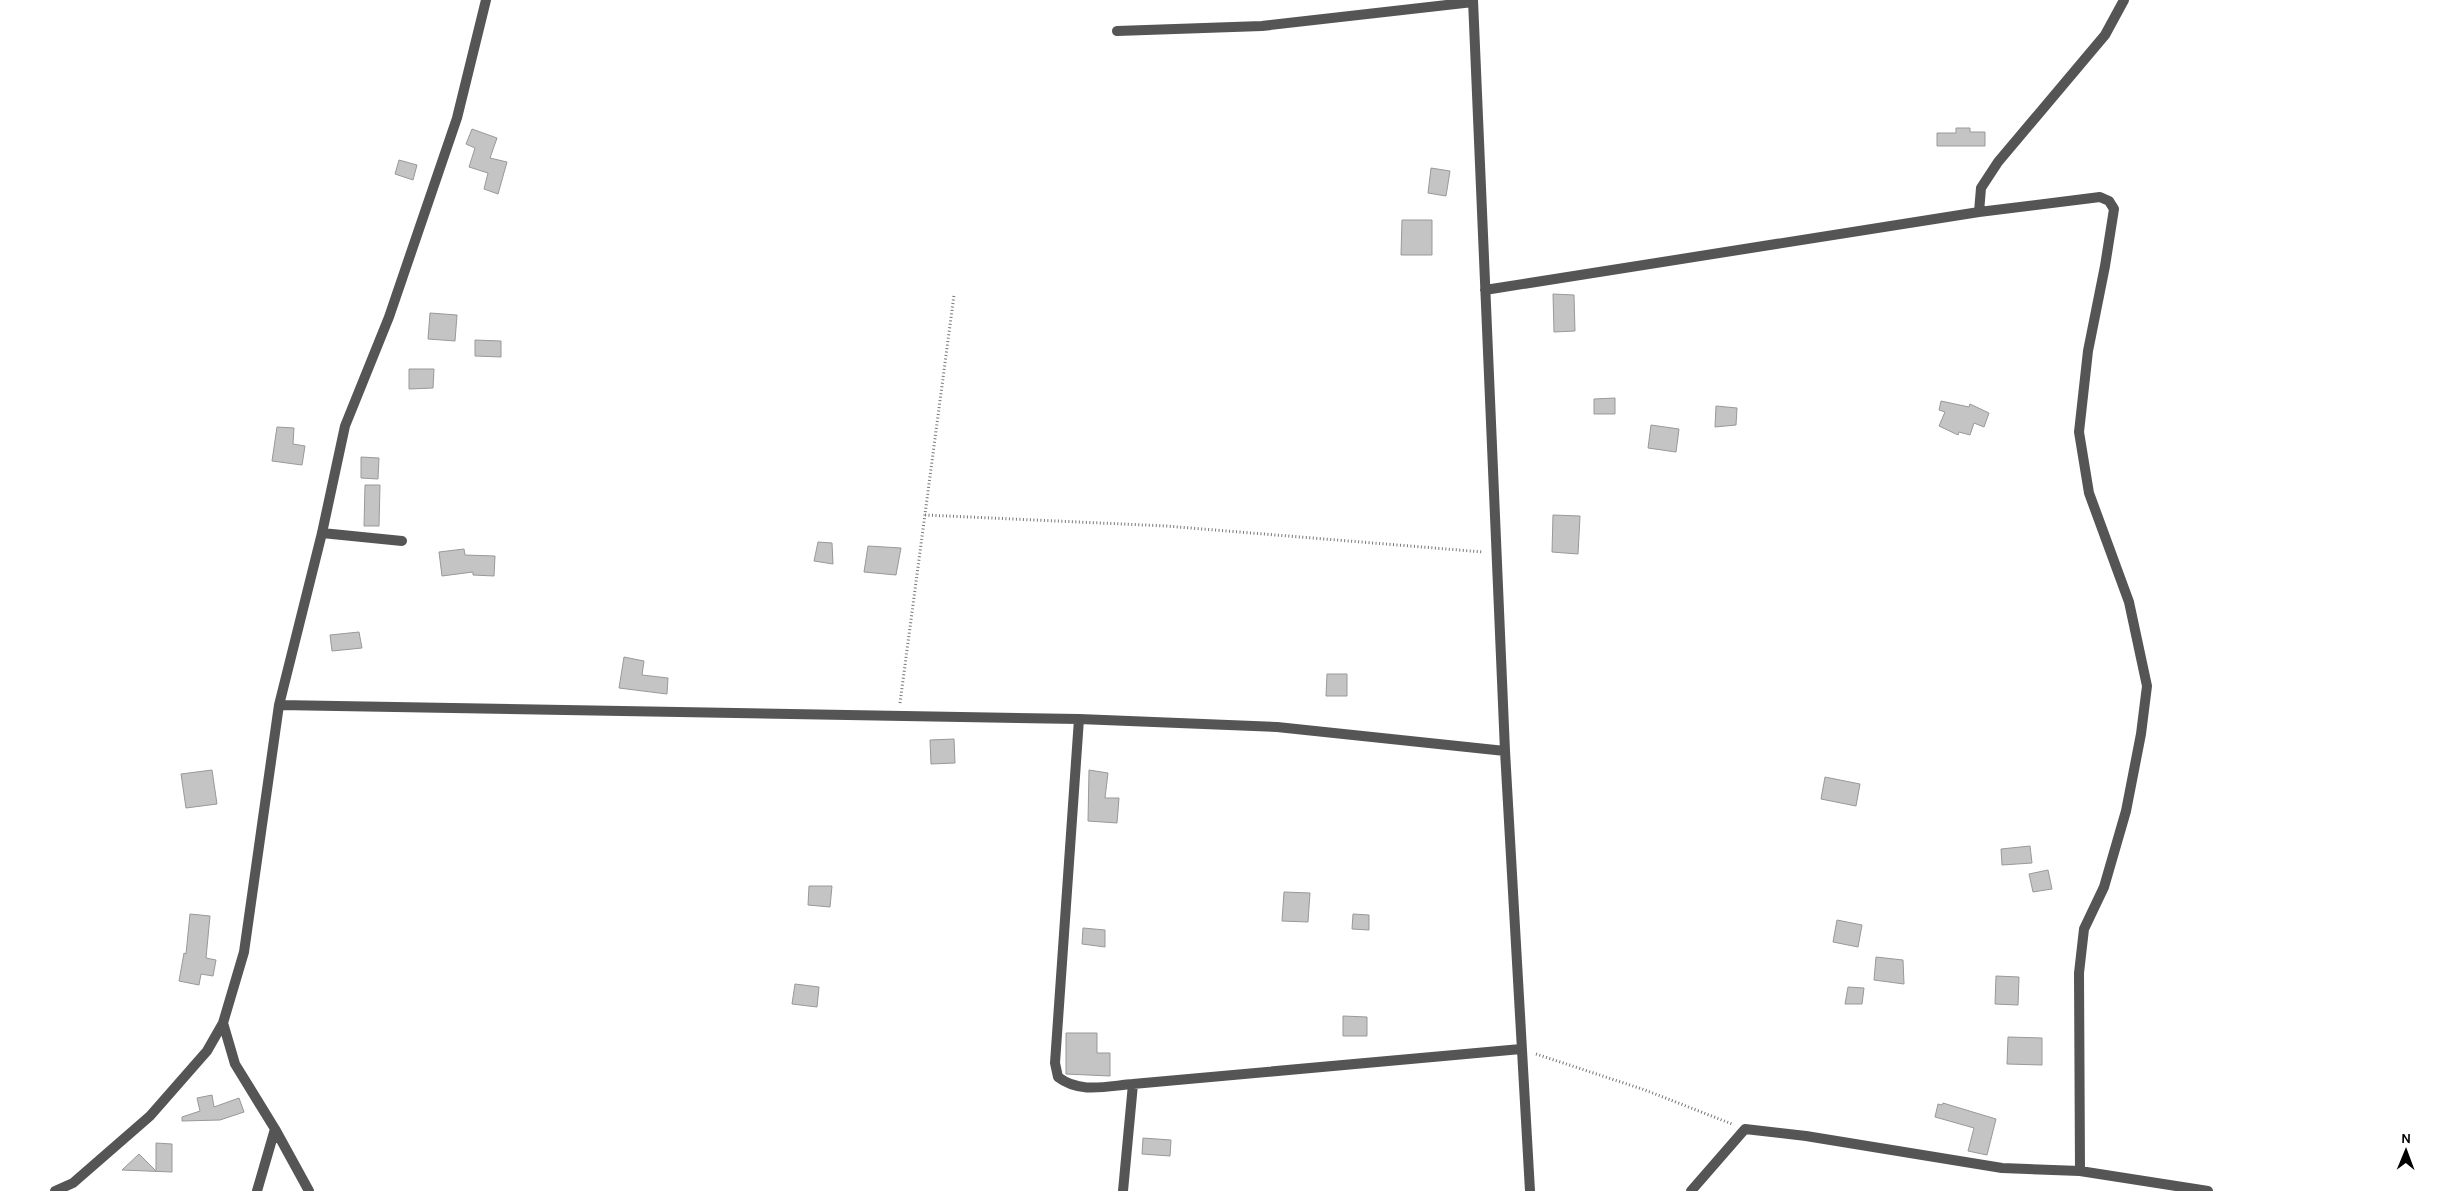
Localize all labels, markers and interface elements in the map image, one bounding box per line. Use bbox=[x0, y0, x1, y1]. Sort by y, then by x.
north arrow bbox=[2381, 1126, 2431, 1176]
text: N bbox=[2401, 1130, 2411, 1147]

